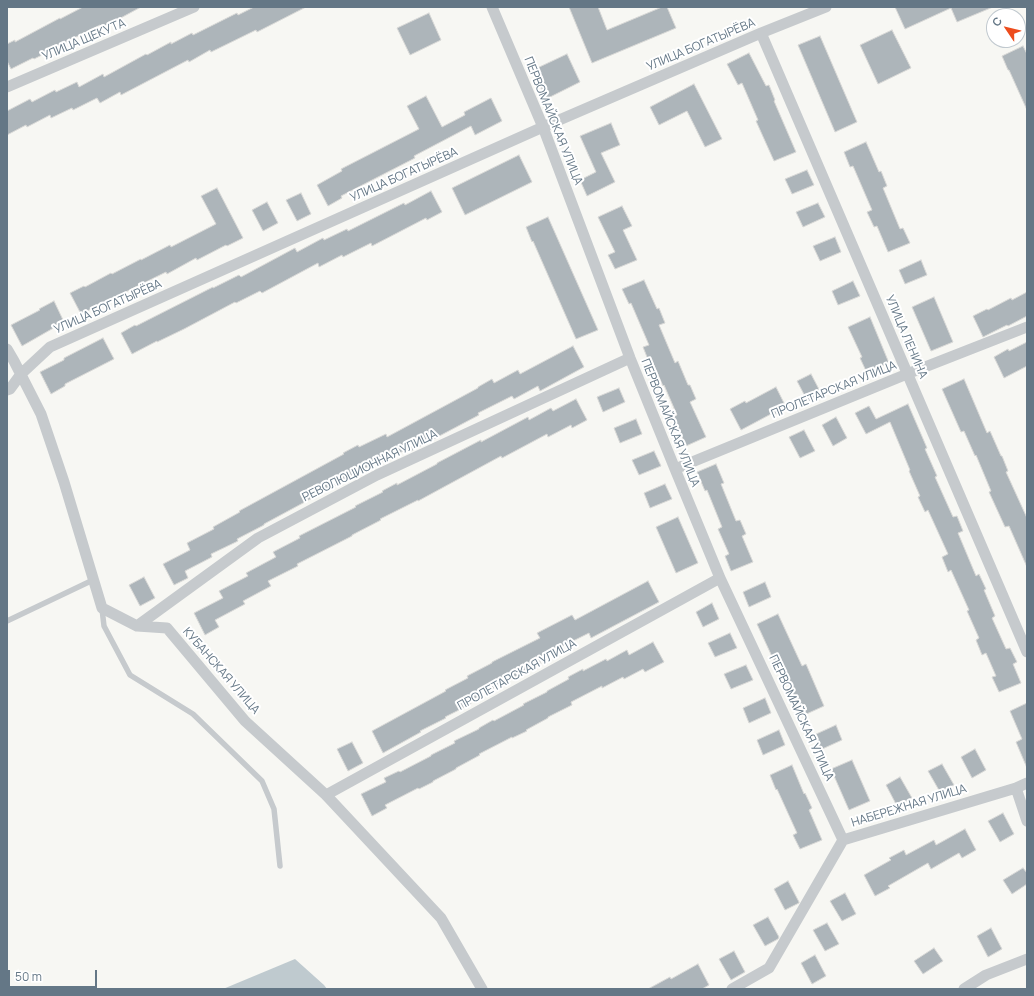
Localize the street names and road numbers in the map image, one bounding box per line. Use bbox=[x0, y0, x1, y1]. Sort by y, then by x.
street label: УЛИЦА ЩЕКУТА bbox=[40, 16, 128, 64]
street label: УЛИЦА БОГАТЫРЁВА bbox=[645, 16, 757, 74]
street label: ПЕРВОМАЙСКАЯ УЛИЦА bbox=[521, 55, 585, 187]
street label: УЛИЦА БОГАТЫРЁВА bbox=[348, 145, 460, 205]
street label: УЛИЦА БОГАТЫРЁВА bbox=[52, 277, 164, 337]
street label: УЛИЦА ЛЕНИНА bbox=[882, 293, 930, 381]
street label: ПЕРВОМАЙСКАЯ УЛИЦА bbox=[638, 357, 702, 489]
street label: ПРОЛЕТАРСКАЯ УЛИЦА bbox=[769, 358, 899, 422]
street label: РЕВОЛЮЦИОННАЯ УЛИЦА bbox=[300, 427, 440, 505]
street label: КУБАНСКАЯ УЛИЦА bbox=[179, 625, 263, 717]
street label: ПРОЛЕТАРСКАЯ УЛИЦА bbox=[455, 636, 579, 714]
street label: ПЕРВОМАЙСКАЯ УЛИЦА bbox=[766, 653, 836, 783]
street label: НАБЕРЕЖНАЯ УЛИЦА bbox=[850, 782, 968, 830]

